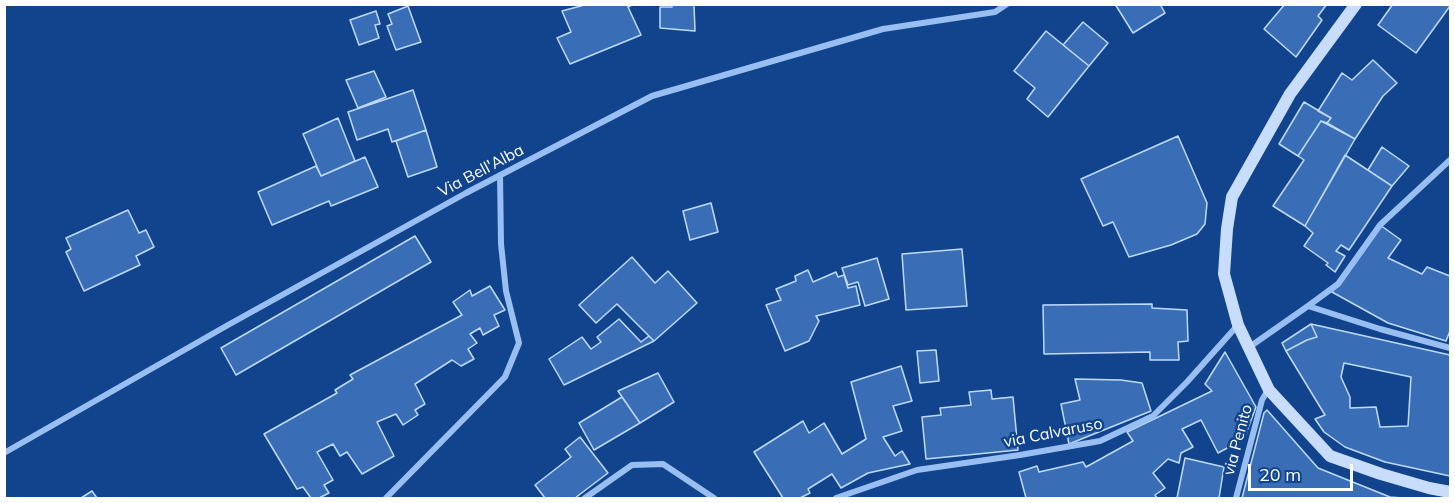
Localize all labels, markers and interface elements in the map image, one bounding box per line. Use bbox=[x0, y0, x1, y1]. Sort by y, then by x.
street label: Via Bell'Alba bbox=[435, 140, 527, 202]
street label: via Penito bbox=[1219, 402, 1257, 478]
street label: via Calvaruso bbox=[1002, 414, 1104, 452]
scale bar bbox=[1251, 452, 1356, 490]
text: 20 m bbox=[1259, 463, 1301, 486]

